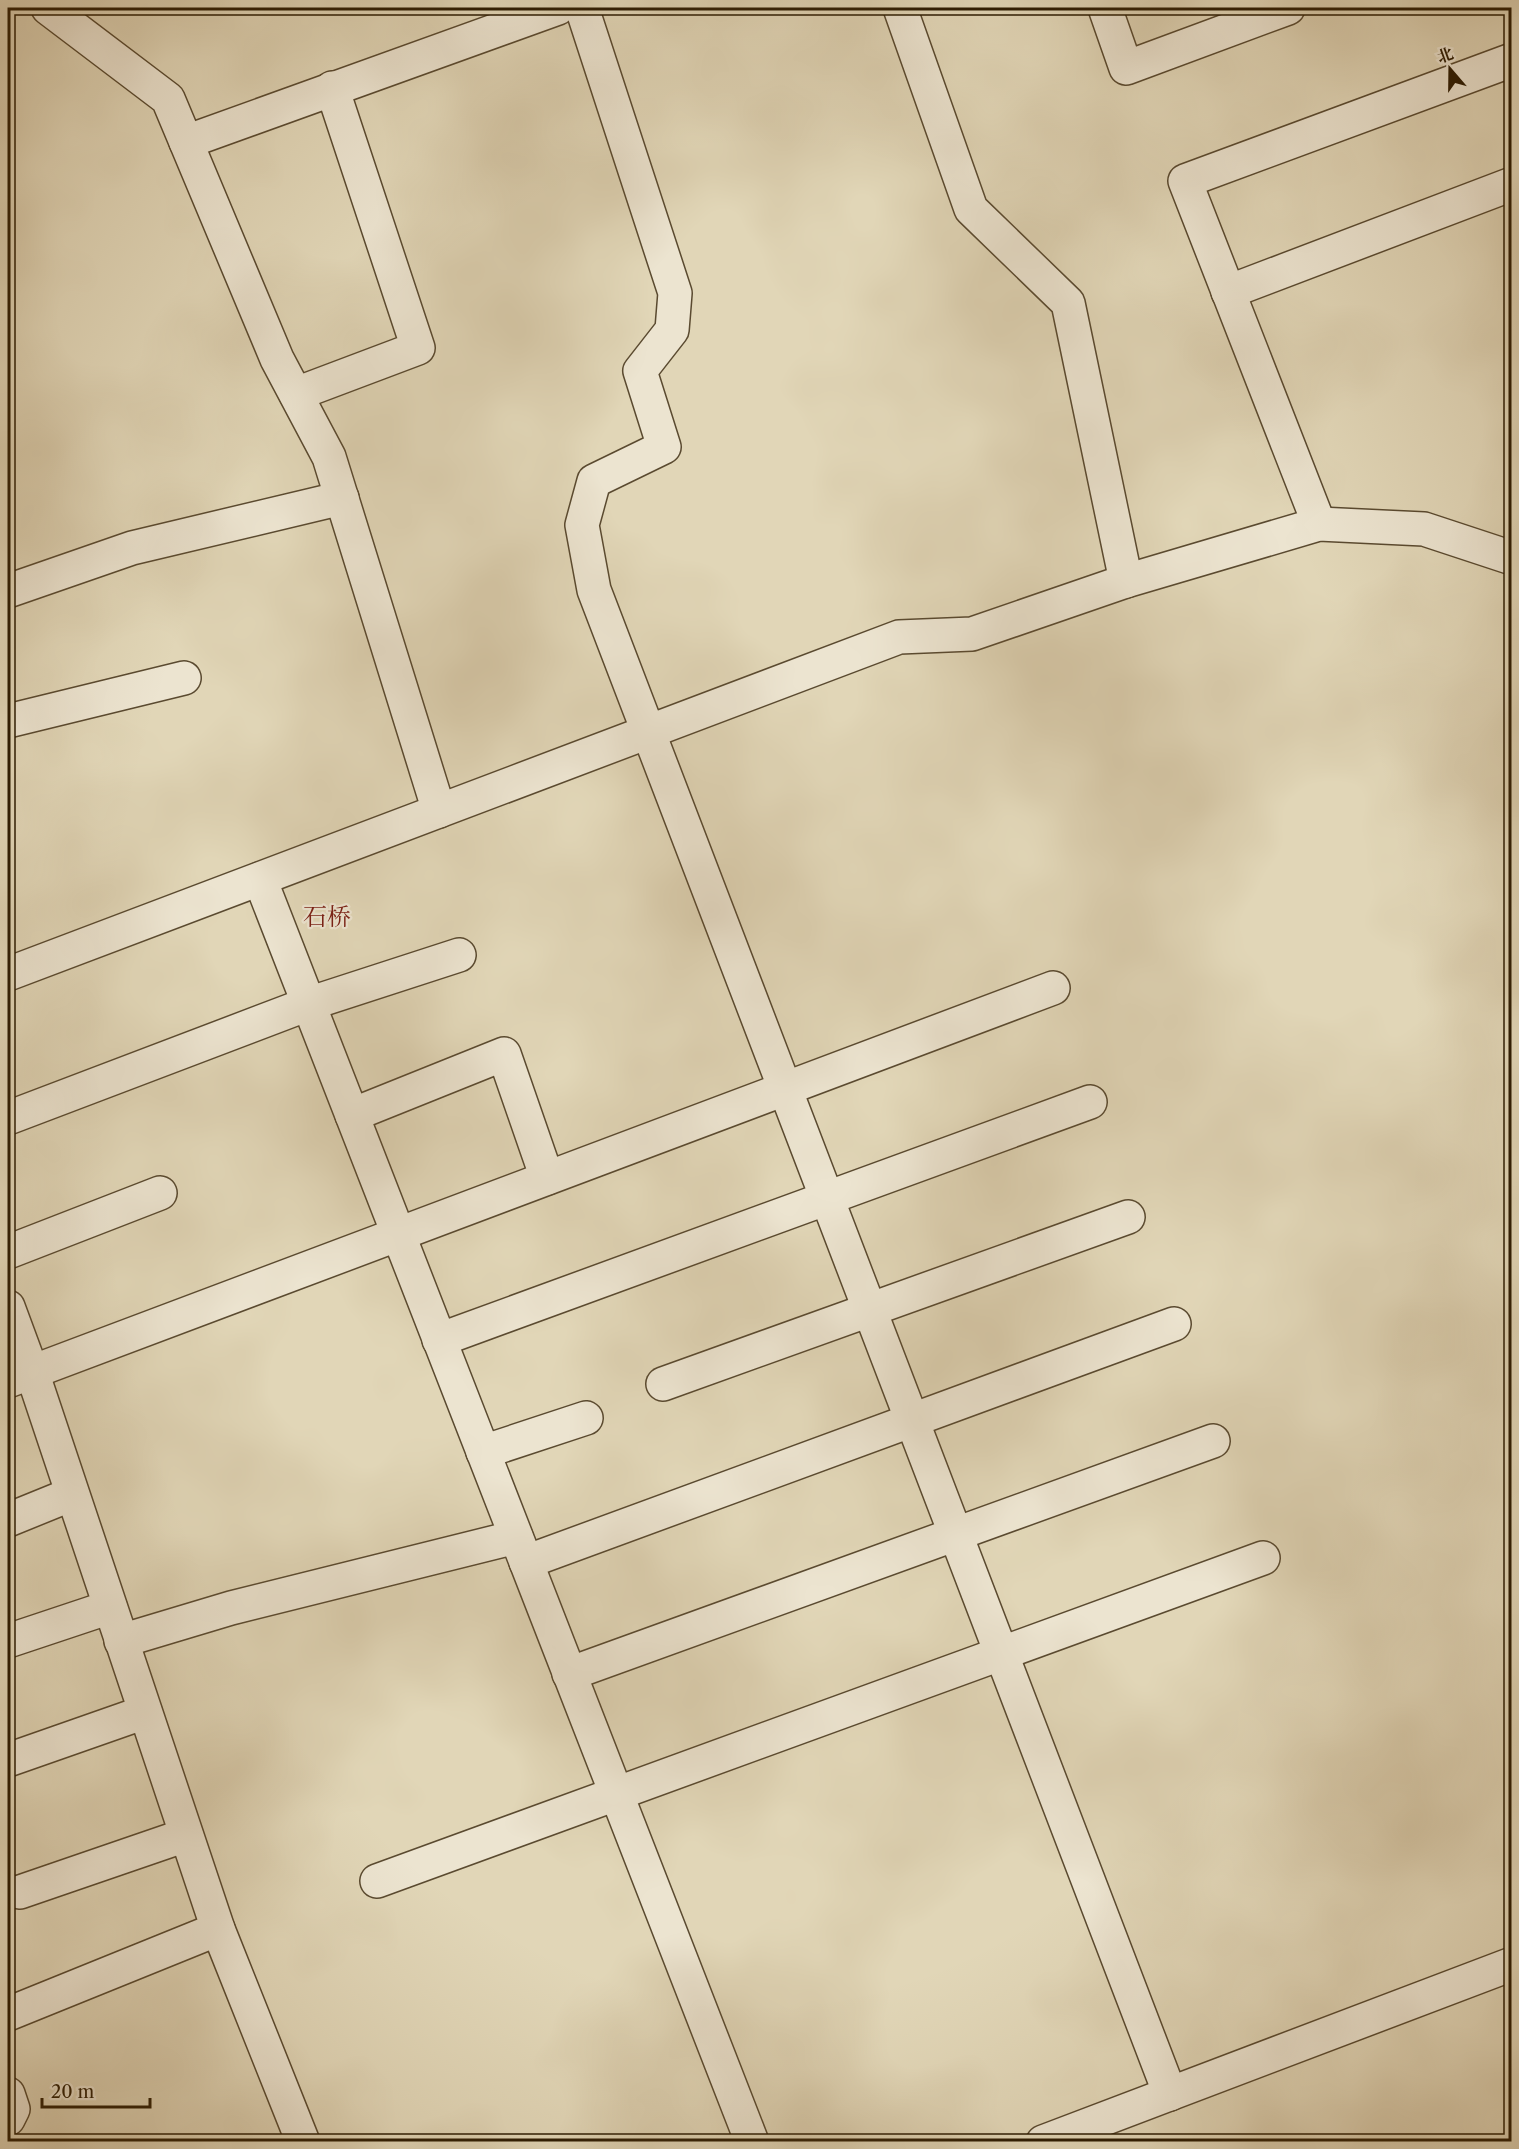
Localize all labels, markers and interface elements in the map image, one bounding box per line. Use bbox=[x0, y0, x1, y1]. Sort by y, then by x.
north arrow bbox=[1420, 39, 1480, 99]
text: 北 bbox=[1434, 43, 1456, 67]
district label: 石桥 bbox=[303, 902, 351, 931]
scale bar bbox=[42, 2071, 150, 2109]
text: 20 m bbox=[51, 2081, 95, 2103]

